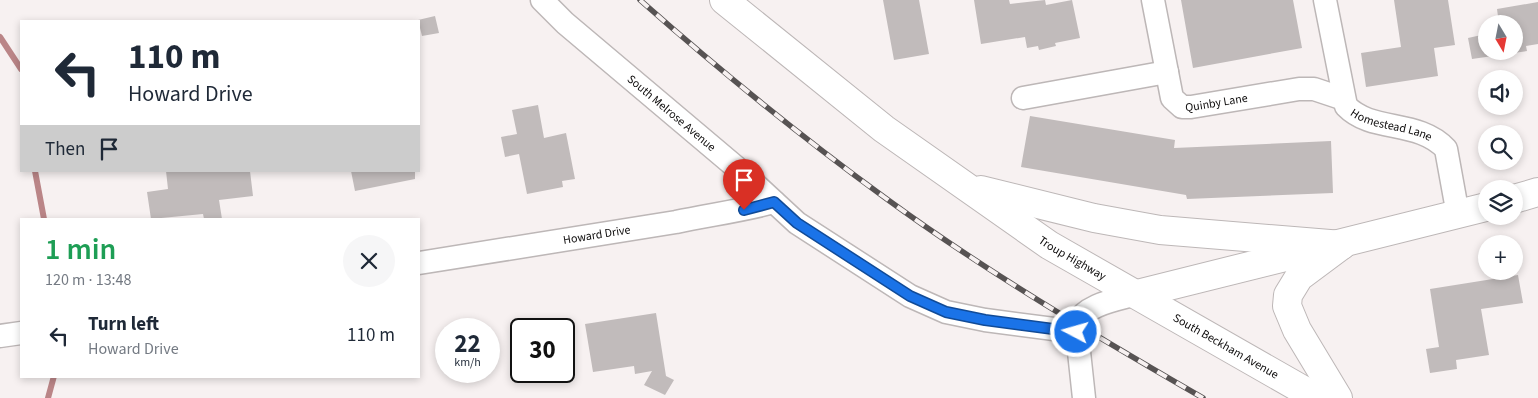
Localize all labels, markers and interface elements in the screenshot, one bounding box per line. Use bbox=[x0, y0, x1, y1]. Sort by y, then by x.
north arrow bbox=[1478, 15, 1522, 60]
map controls bbox=[1478, 15, 1523, 280]
text: 110 m bbox=[128, 32, 220, 82]
icon: left bbox=[45, 40, 110, 105]
button: sound bbox=[1478, 70, 1523, 115]
street label: South Melrose Avenue bbox=[623, 71, 719, 156]
text: Howard Drive bbox=[128, 78, 253, 110]
street label: Quinby Lane bbox=[1185, 90, 1249, 116]
street label: Homestead Lane bbox=[1347, 105, 1435, 146]
button: search bbox=[1478, 125, 1523, 170]
icon: arrive bbox=[95, 135, 123, 163]
text: Then bbox=[45, 136, 85, 163]
pin bbox=[723, 159, 765, 210]
icon: arrive bbox=[730, 166, 758, 194]
button: layers bbox=[1478, 180, 1523, 225]
street label: Howard Drive bbox=[562, 221, 632, 249]
text: 1 min bbox=[45, 228, 116, 271]
street label: Troup Highway bbox=[1035, 232, 1109, 285]
button: close bbox=[343, 235, 395, 287]
button: + bbox=[1478, 235, 1523, 280]
text: 120 m · 13:48 bbox=[45, 269, 132, 291]
position arrow bbox=[1049, 305, 1101, 357]
street label: South Beckham Avenue bbox=[1170, 310, 1282, 383]
text: Turn left bbox=[88, 311, 159, 338]
speed limit sign: 30 bbox=[510, 318, 575, 383]
icon: left bbox=[45, 322, 73, 350]
text: 110 m bbox=[347, 322, 395, 349]
text: 22 bbox=[454, 326, 481, 362]
text: Howard Drive bbox=[88, 338, 179, 360]
text: km/h bbox=[454, 354, 481, 371]

